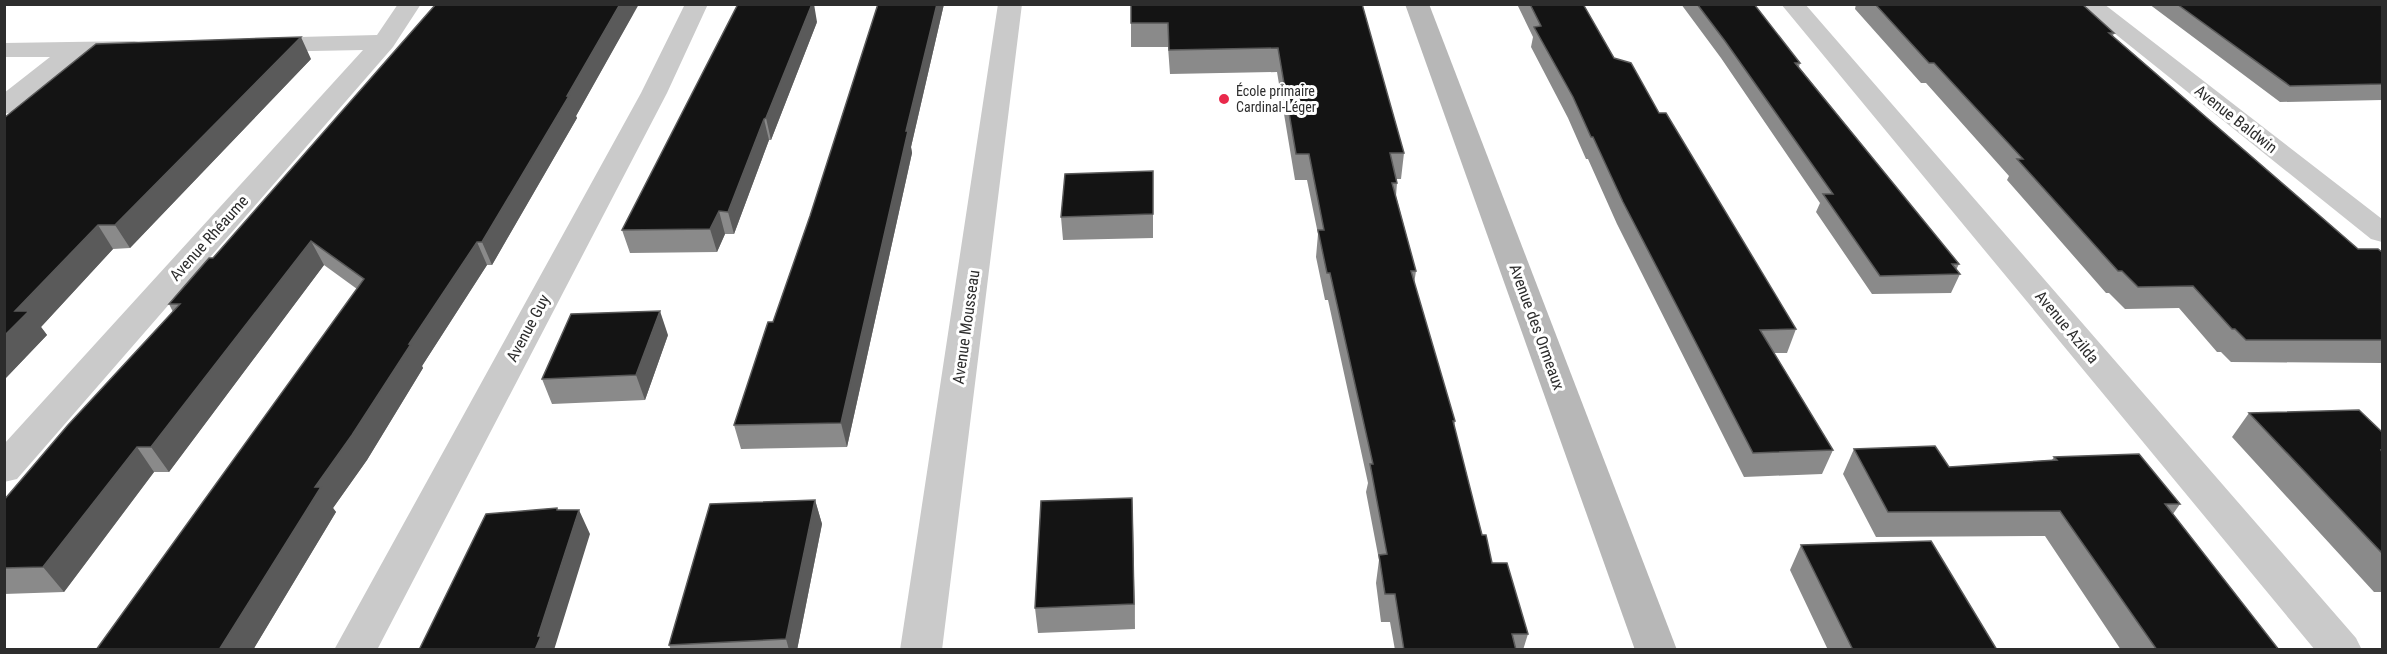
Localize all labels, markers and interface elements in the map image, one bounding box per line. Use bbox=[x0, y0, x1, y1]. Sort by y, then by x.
street label: Avenue Baldwin bbox=[2191, 81, 2281, 157]
place label: École primaire Cardinal-Léger bbox=[1236, 82, 1316, 115]
marker: École primaire Cardinal-Léger bbox=[1217, 92, 1231, 106]
street label: Avenue Rhéaume bbox=[166, 191, 252, 285]
street label: Avenue des Ormeaux bbox=[1505, 261, 1569, 393]
street label: Avenue Mousseau bbox=[949, 269, 983, 385]
street label: Avenue Azilda bbox=[2031, 287, 2103, 367]
street label: Avenue Guy bbox=[502, 291, 554, 365]

